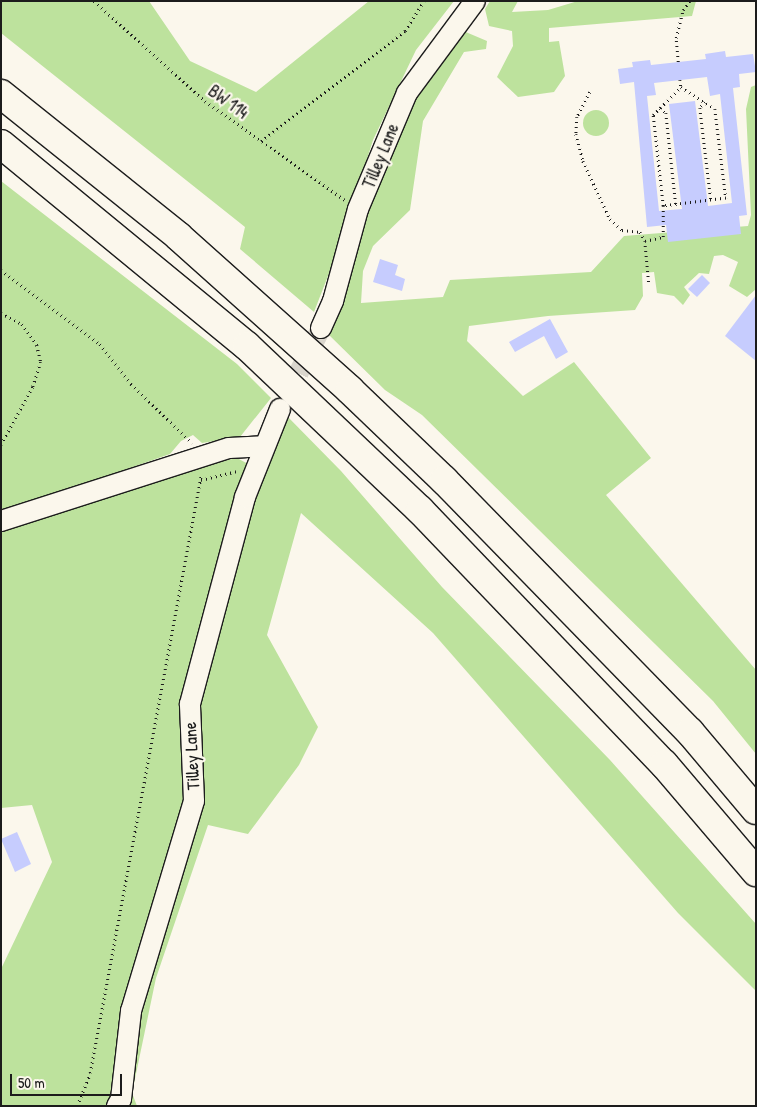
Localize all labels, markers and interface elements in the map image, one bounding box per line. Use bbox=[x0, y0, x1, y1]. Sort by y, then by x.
street label: BW 114 bbox=[204, 80, 252, 124]
street label: Tilley Lane bbox=[358, 120, 404, 192]
street label: Tilley Lane bbox=[179, 721, 205, 791]
scale bar bbox=[12, 1064, 125, 1096]
text: 50 m bbox=[18, 1072, 45, 1093]

